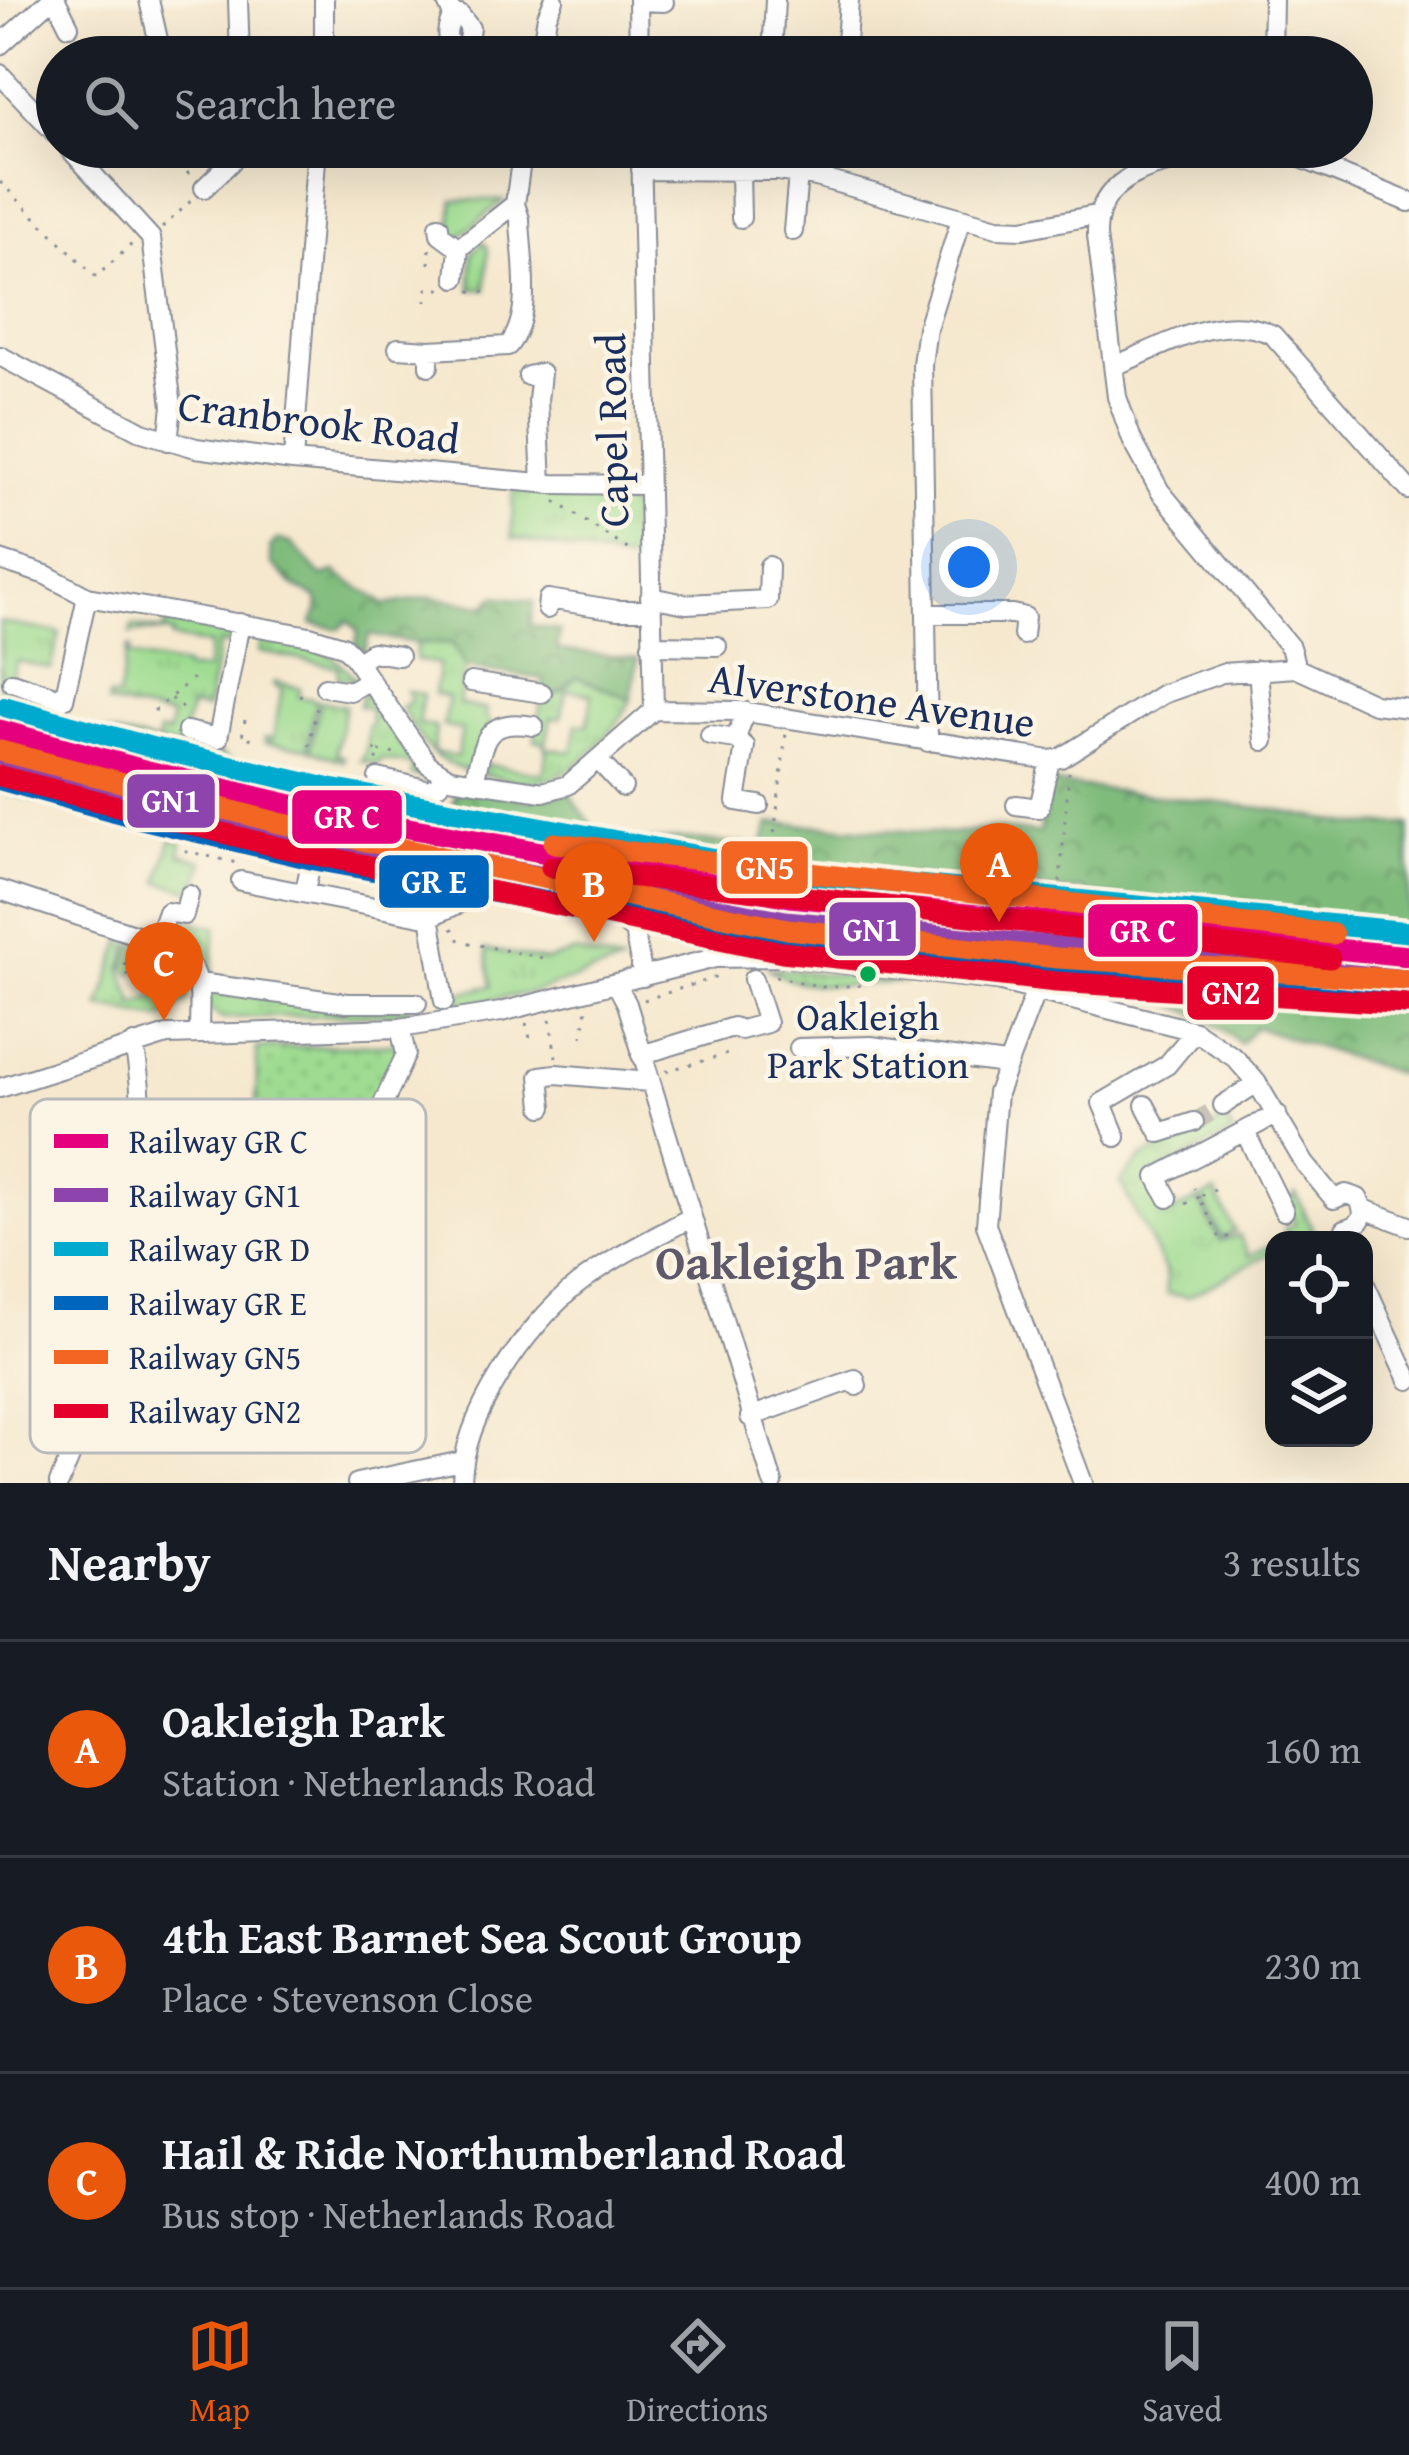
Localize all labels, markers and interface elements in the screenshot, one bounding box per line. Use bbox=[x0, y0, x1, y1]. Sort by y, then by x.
search box bbox=[36, 36, 1373, 168]
icon: search bbox=[78, 69, 144, 135]
text: Search here bbox=[174, 70, 396, 135]
street label: Capel Road bbox=[579, 332, 643, 528]
street label: Cranbrook Road bbox=[175, 373, 464, 469]
your location bbox=[939, 537, 999, 597]
street label: Alverstone Avenue bbox=[705, 646, 1039, 752]
line badge: GN1 bbox=[125, 772, 217, 830]
text: GN1 bbox=[141, 776, 201, 824]
line badge: GR C bbox=[290, 788, 404, 846]
text: GR C bbox=[314, 792, 380, 840]
pin: A bbox=[960, 823, 1038, 922]
line badge: GN5 bbox=[719, 839, 810, 896]
pin: B bbox=[555, 843, 633, 942]
text: GN5 bbox=[735, 843, 795, 891]
line badge: GR E bbox=[377, 853, 491, 910]
text: GR E bbox=[401, 857, 467, 905]
line badge: GN1 bbox=[827, 900, 918, 958]
line badge: GR C bbox=[1086, 902, 1200, 959]
text: GN1 bbox=[842, 905, 902, 953]
text: GR C bbox=[1110, 906, 1176, 954]
pin: C bbox=[125, 922, 203, 1021]
marker: Oakleigh Park Station bbox=[857, 963, 879, 985]
line badge: GN2 bbox=[1185, 964, 1276, 1022]
text: GN2 bbox=[1201, 968, 1261, 1016]
place label: Oakleigh Park Station bbox=[767, 987, 969, 1092]
legend bbox=[30, 1099, 426, 1453]
text: Railway GR C bbox=[129, 1117, 308, 1165]
text: Railway GN1 bbox=[129, 1171, 301, 1219]
text: Railway GR D bbox=[129, 1225, 310, 1273]
district label: Oakleigh Park bbox=[655, 1226, 957, 1297]
map controls bbox=[1265, 1231, 1373, 1447]
button: locate bbox=[1265, 1231, 1373, 1339]
text: Railway GR E bbox=[129, 1279, 307, 1327]
text: Railway GN5 bbox=[129, 1333, 301, 1381]
button: layers bbox=[1265, 1339, 1373, 1447]
text: Railway GN2 bbox=[129, 1387, 301, 1435]
text: Nearby bbox=[48, 1524, 211, 1599]
text: 3 results bbox=[1223, 1533, 1361, 1590]
text: Oakleigh Park bbox=[162, 1688, 445, 1753]
text: A bbox=[75, 1720, 99, 1777]
text: 160 m bbox=[1264, 1720, 1361, 1777]
text: Station · Netherlands Road bbox=[162, 1753, 595, 1810]
text: 4th East Barnet Sea Scout Group bbox=[162, 1904, 802, 1969]
text: B bbox=[75, 1936, 99, 1993]
text: 230 m bbox=[1264, 1936, 1361, 1993]
text: Place · Stevenson Close bbox=[162, 1969, 533, 2026]
text: Hail & Ride Northumberland Road bbox=[162, 2120, 845, 2185]
text: C bbox=[76, 2152, 98, 2209]
text: 400 m bbox=[1264, 2152, 1361, 2209]
text: Bus stop · Netherlands Road bbox=[162, 2185, 615, 2242]
tab: Map bbox=[187, 2313, 253, 2433]
tab: Directions bbox=[627, 2313, 768, 2433]
tab: Saved bbox=[1142, 2313, 1222, 2433]

